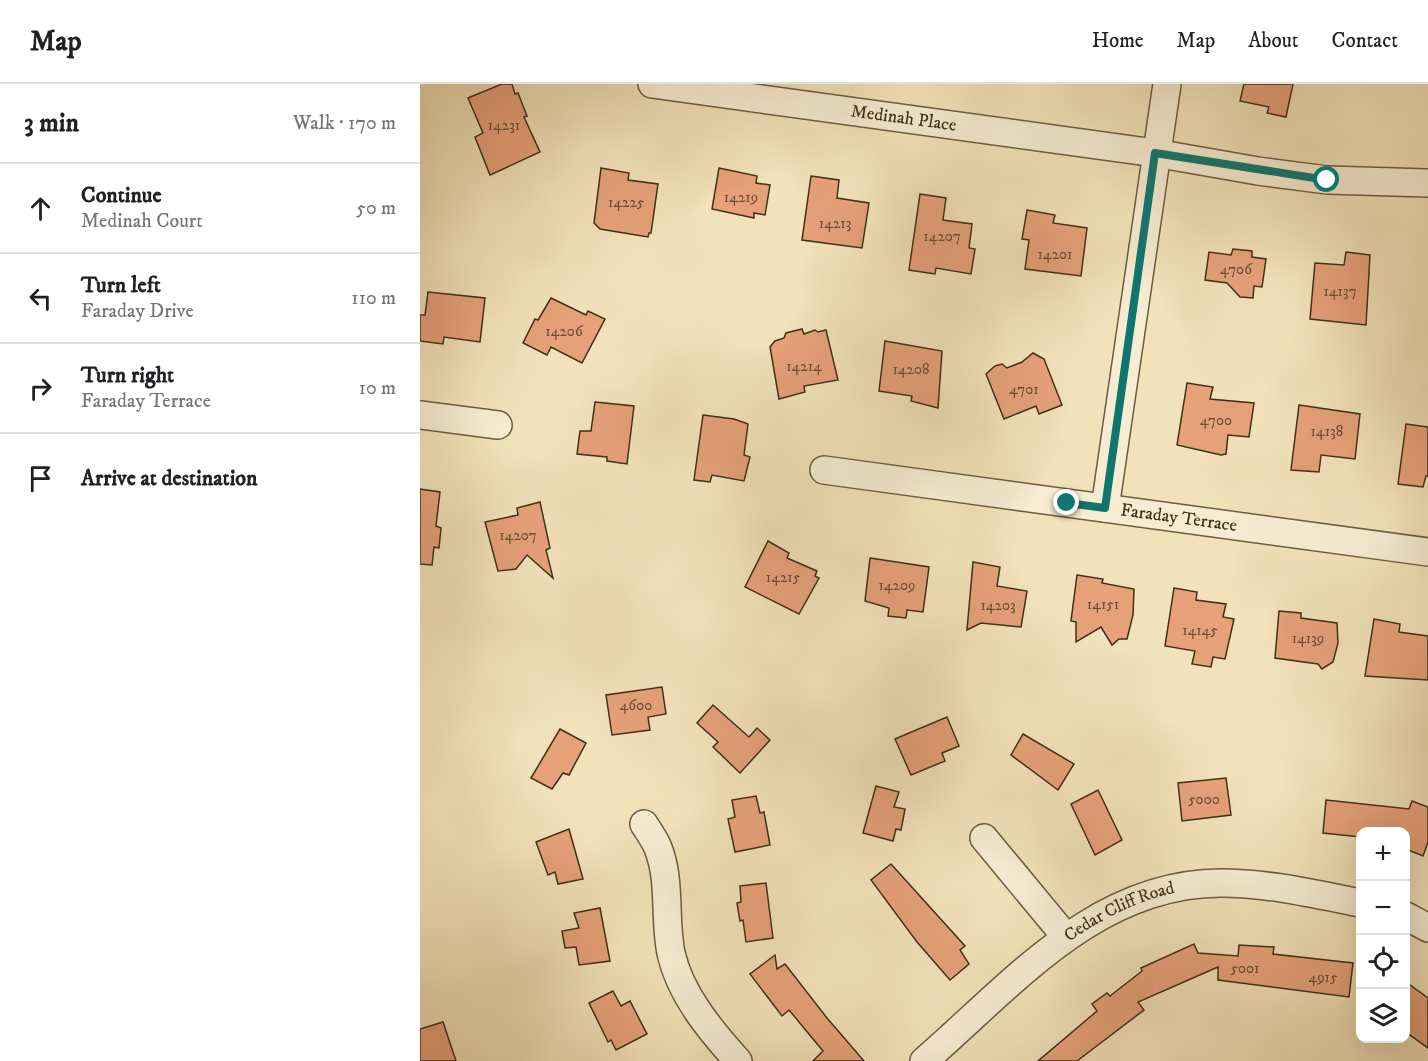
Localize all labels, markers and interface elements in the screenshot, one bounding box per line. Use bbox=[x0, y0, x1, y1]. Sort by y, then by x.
text: Map bbox=[30, 24, 82, 59]
text: Home bbox=[1092, 28, 1144, 54]
text: Map bbox=[1177, 28, 1215, 54]
text: About bbox=[1248, 28, 1299, 54]
text: Contact bbox=[1332, 28, 1398, 54]
street label: Medinah Place bbox=[849, 100, 958, 137]
text: 3 min bbox=[24, 107, 79, 140]
text: Walk · 170 m bbox=[293, 111, 396, 136]
house number: 14231 bbox=[488, 116, 520, 135]
route start bbox=[1313, 166, 1339, 192]
text: Continue bbox=[81, 182, 162, 209]
house number: 14219 bbox=[724, 188, 758, 207]
icon: ahead bbox=[24, 192, 57, 225]
house number: 14225 bbox=[608, 193, 645, 212]
text: 50 m bbox=[356, 196, 396, 221]
text: Medinah Court bbox=[81, 209, 203, 234]
house number: 14213 bbox=[819, 214, 851, 233]
house number: 14207 bbox=[923, 227, 961, 246]
house number: 14201 bbox=[1037, 245, 1073, 264]
house number: 4706 bbox=[1220, 260, 1253, 279]
text: Turn left bbox=[81, 272, 161, 299]
icon: left bbox=[24, 282, 57, 315]
house number: 14137 bbox=[1323, 282, 1357, 301]
text: 110 m bbox=[351, 286, 396, 311]
text: Faraday Drive bbox=[81, 299, 194, 324]
house number: 14206 bbox=[545, 322, 584, 341]
house number: 14214 bbox=[786, 357, 822, 376]
house number: 14208 bbox=[892, 360, 930, 379]
text: Turn right bbox=[81, 362, 174, 389]
icon: right bbox=[24, 372, 57, 405]
text: 10 m bbox=[359, 376, 396, 401]
house number: 4701 bbox=[1009, 380, 1039, 399]
text: Faraday Terrace bbox=[81, 389, 211, 414]
house number: 4700 bbox=[1200, 411, 1232, 430]
house number: 14138 bbox=[1311, 422, 1343, 441]
icon: arrive bbox=[24, 462, 57, 495]
text: Arrive at destination bbox=[81, 465, 258, 492]
route end bbox=[1053, 489, 1079, 515]
street label: Faraday Terrace bbox=[1119, 499, 1238, 537]
house number: 14207 bbox=[499, 526, 537, 545]
house number: 14215 bbox=[766, 568, 801, 587]
house number: 14209 bbox=[878, 576, 916, 595]
house number: 14151 bbox=[1087, 595, 1119, 614]
house number: 14203 bbox=[980, 596, 1016, 615]
house number: 14145 bbox=[1182, 621, 1218, 640]
house number: 14139 bbox=[1292, 629, 1324, 648]
house number: 4600 bbox=[620, 696, 652, 715]
house number: 5000 bbox=[1188, 790, 1220, 809]
map controls bbox=[1356, 827, 1410, 1043]
button: + bbox=[1356, 827, 1410, 881]
street label: Cedar Cliff Road bbox=[1060, 877, 1177, 947]
button: − bbox=[1356, 881, 1410, 935]
button: locate bbox=[1356, 935, 1410, 989]
house number: 5001 bbox=[1230, 959, 1260, 978]
house number: 4915 bbox=[1309, 968, 1338, 987]
button: layers bbox=[1356, 989, 1410, 1043]

